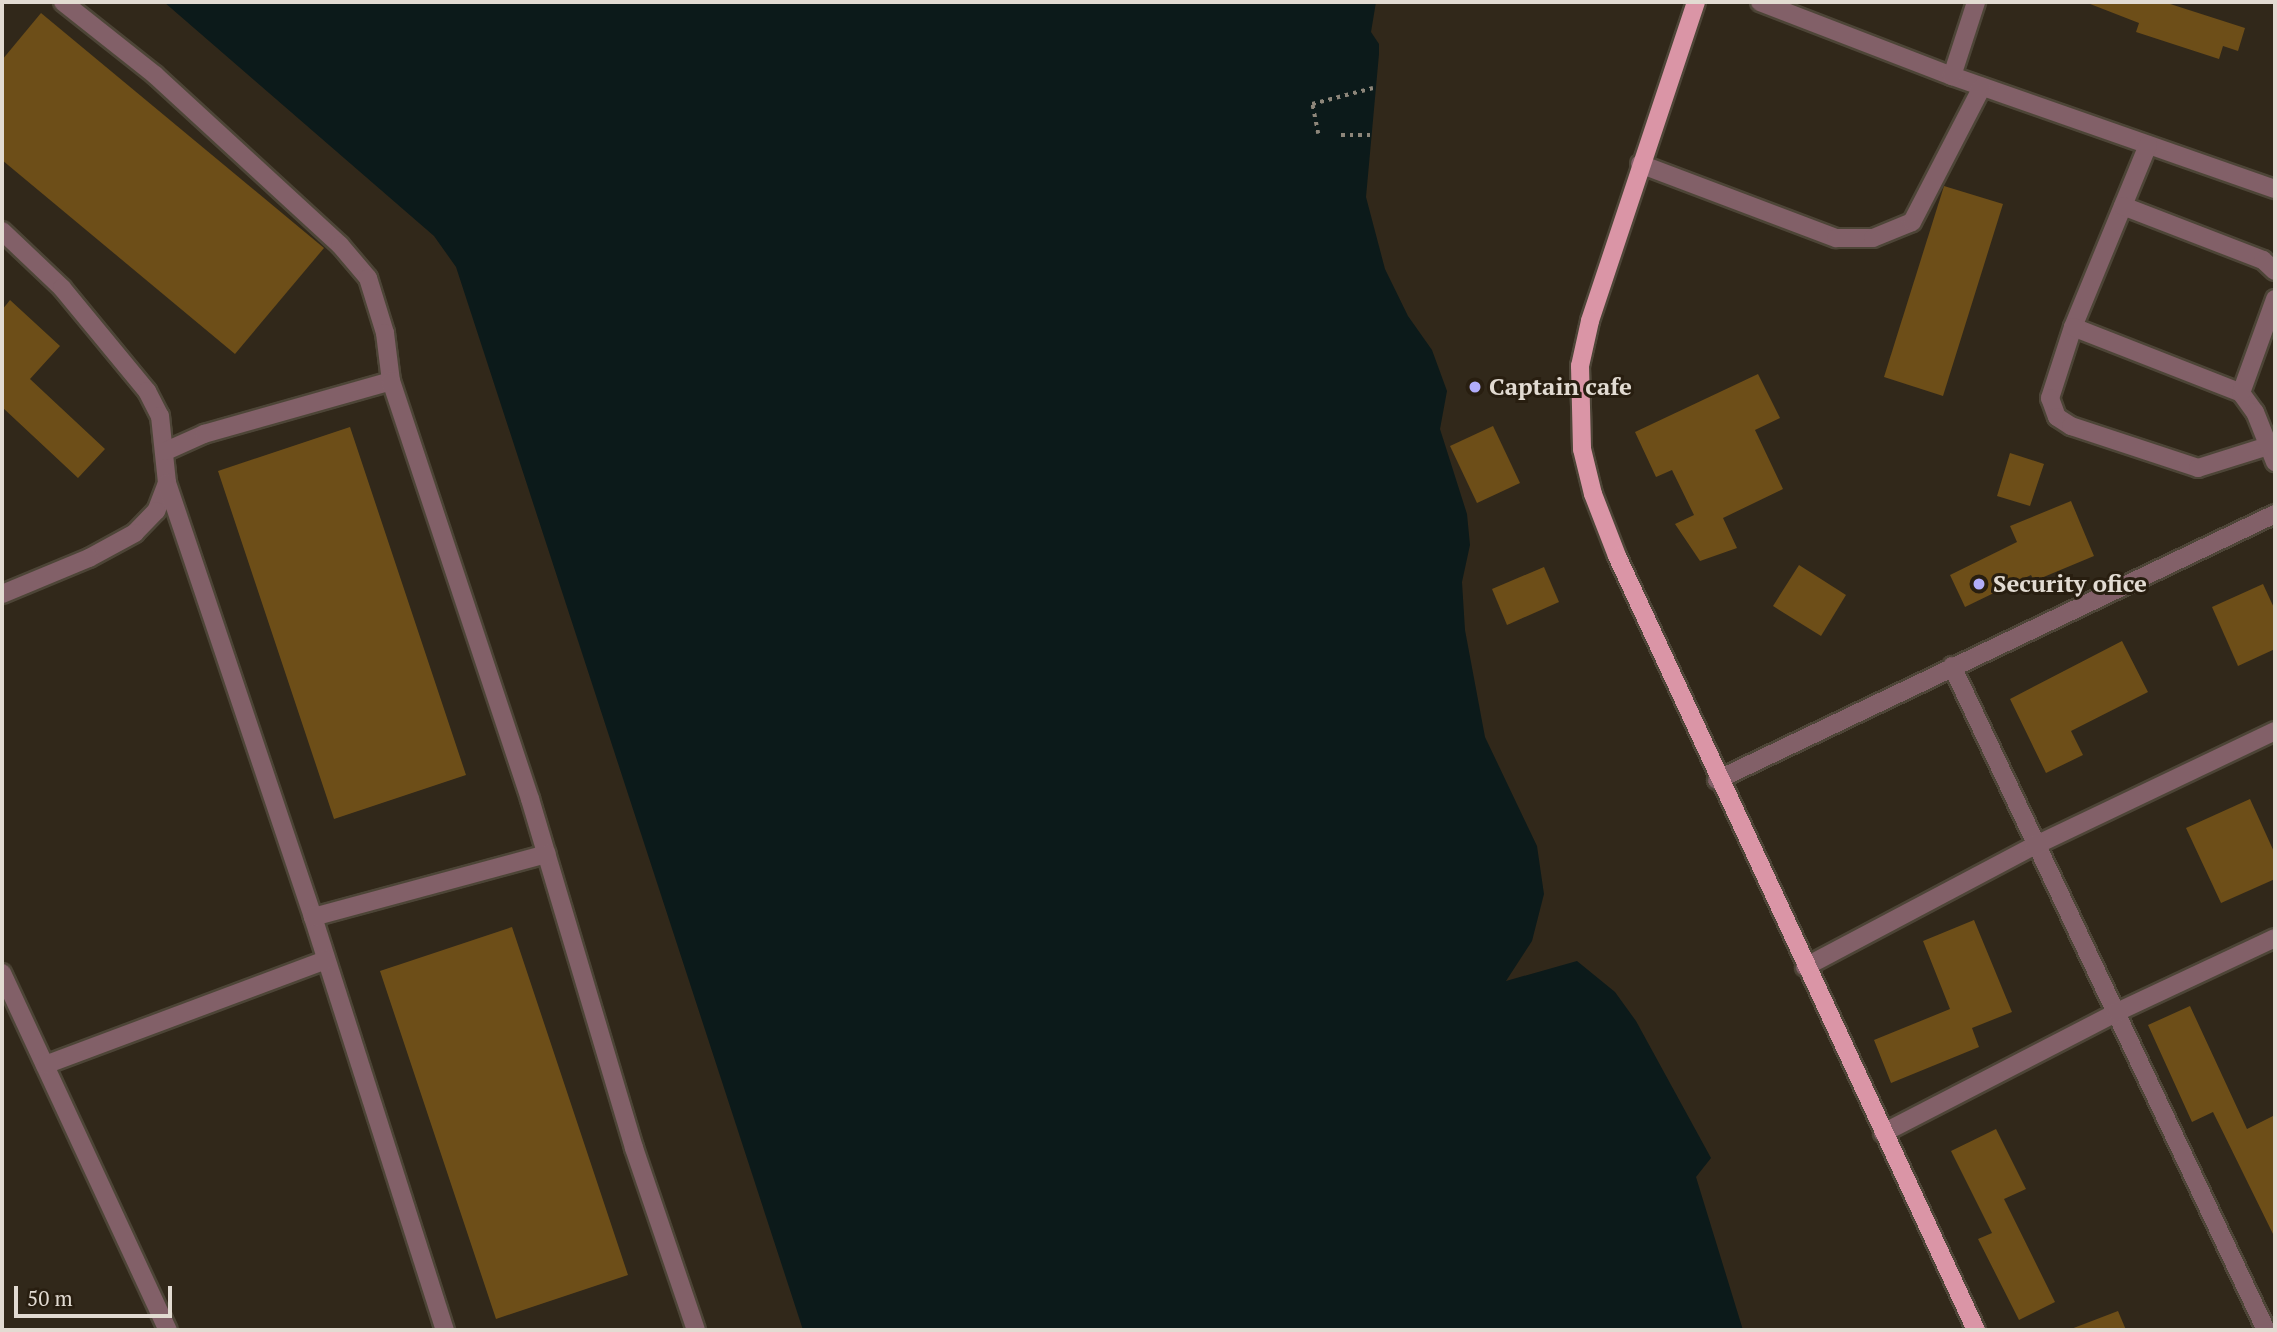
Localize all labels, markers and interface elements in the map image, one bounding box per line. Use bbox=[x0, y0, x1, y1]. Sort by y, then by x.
place label: Captain cafe bbox=[1489, 373, 1632, 401]
marker: Captain cafe bbox=[1467, 379, 1483, 395]
place label: Security ofice bbox=[1993, 570, 2147, 598]
marker: Security ofice bbox=[1971, 576, 1987, 592]
scale bar bbox=[18, 1272, 175, 1316]
text: 50 m bbox=[27, 1284, 73, 1312]

